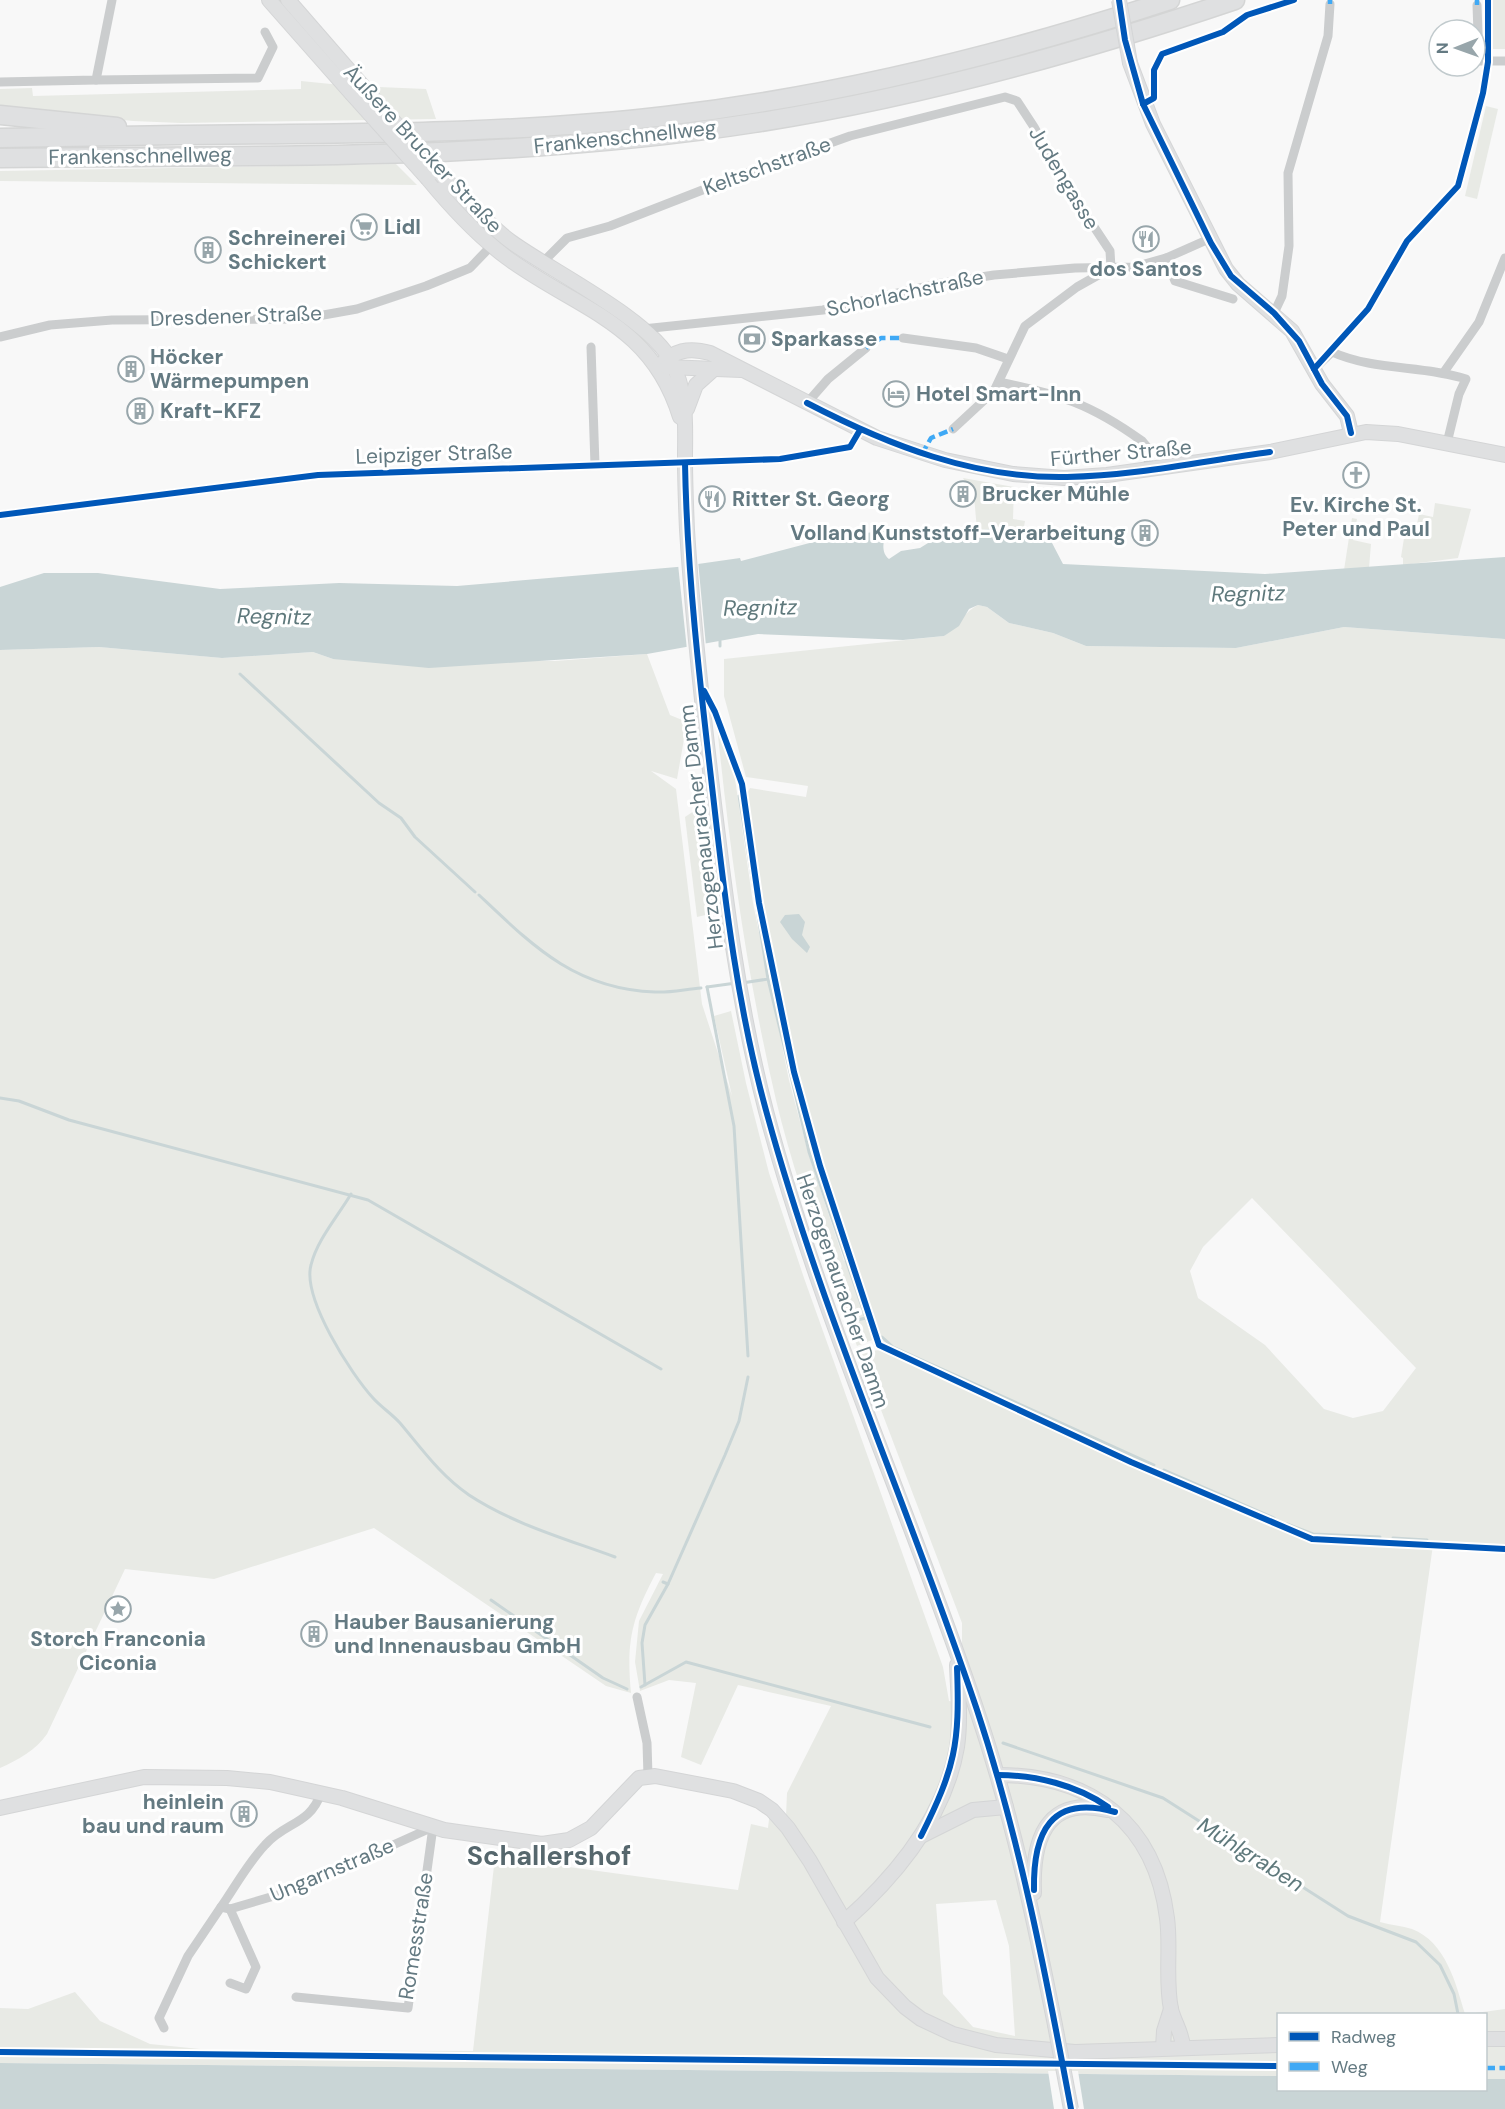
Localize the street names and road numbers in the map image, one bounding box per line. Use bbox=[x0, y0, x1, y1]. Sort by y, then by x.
street label: Äußere Brucker Straße bbox=[337, 59, 509, 239]
street label: Frankenschnellweg bbox=[532, 113, 718, 161]
street label: Judengasse bbox=[1022, 121, 1106, 235]
street label: Keltschstraße bbox=[699, 130, 835, 202]
street label: Frankenschnellweg bbox=[48, 140, 232, 172]
street label: Schorlachstraße bbox=[824, 263, 986, 323]
street label: Dresdener Straße bbox=[150, 299, 322, 333]
street label: Fürther Straße bbox=[1049, 433, 1193, 473]
street label: Leipziger Straße bbox=[355, 437, 513, 471]
street label: Herzogenauracher Damm bbox=[672, 703, 730, 951]
street label: Herzogenauracher Damm bbox=[790, 1170, 896, 1412]
street label: Ungarnstraße bbox=[266, 1831, 398, 1909]
street label: Romesstraße bbox=[392, 1870, 440, 2002]

